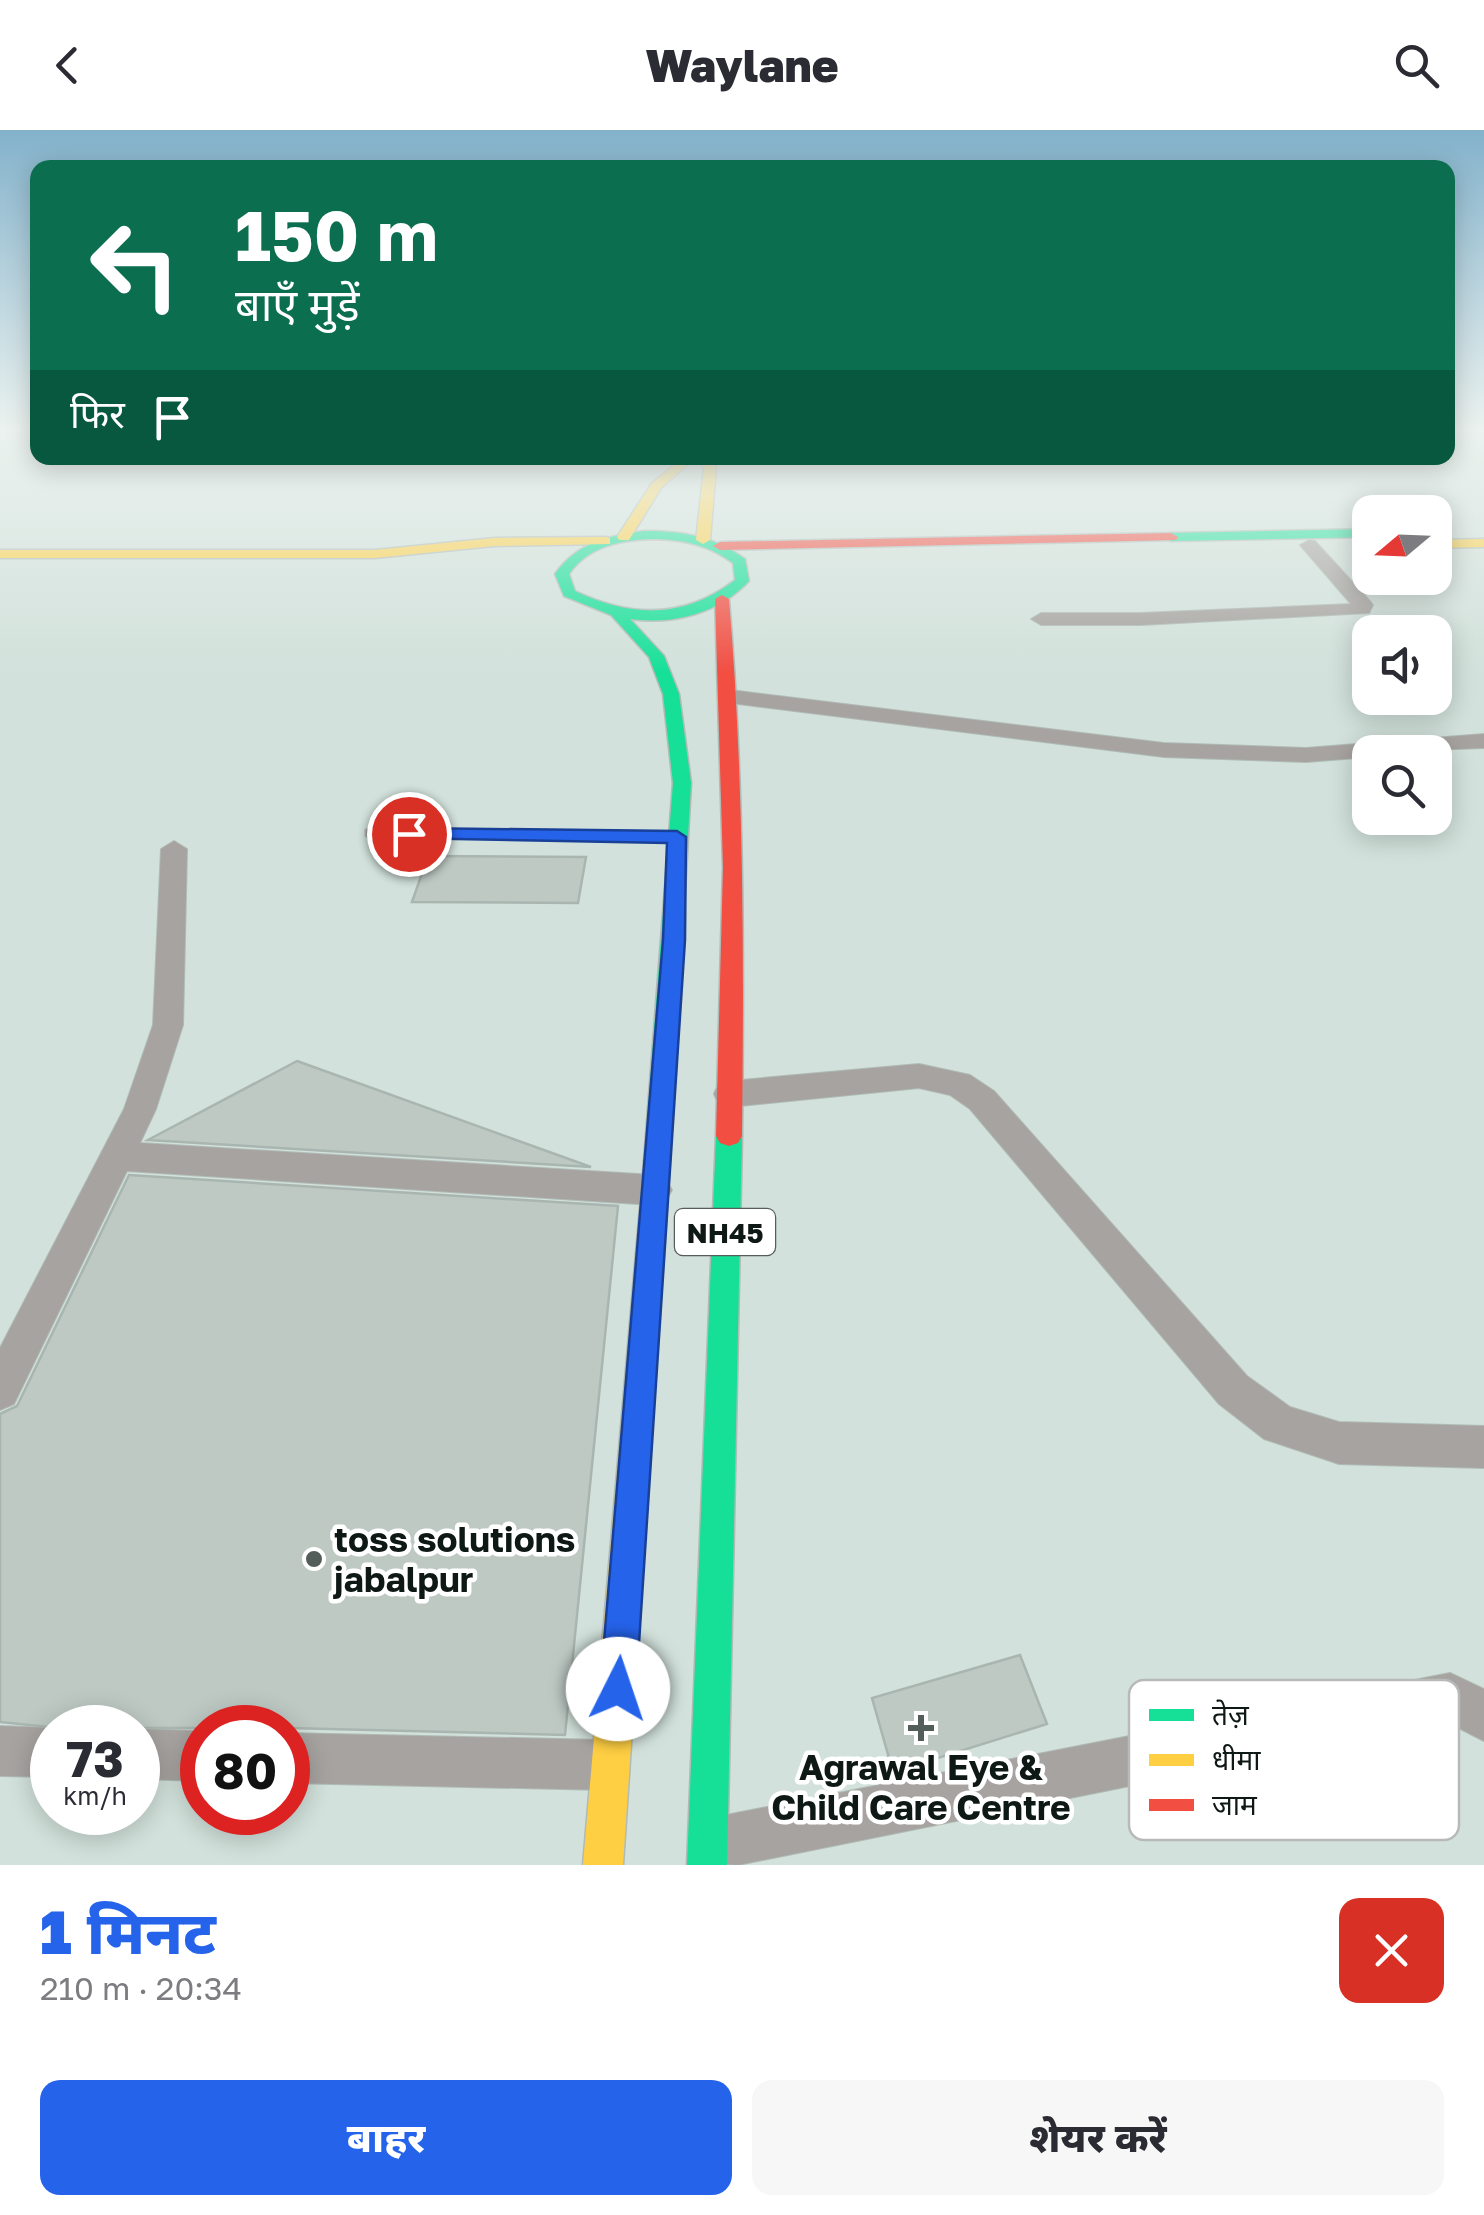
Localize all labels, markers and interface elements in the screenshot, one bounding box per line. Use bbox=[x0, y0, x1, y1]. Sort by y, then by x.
icon: back bbox=[40, 38, 95, 93]
text: Waylane bbox=[645, 38, 839, 92]
icon: search bbox=[1389, 38, 1444, 93]
text: 150 m bbox=[235, 192, 438, 276]
icon: left bbox=[70, 200, 200, 330]
text: बाएँ मुड़ें bbox=[235, 277, 359, 331]
icon: arrive bbox=[145, 390, 200, 445]
text: फिर bbox=[70, 391, 125, 436]
north arrow bbox=[1352, 495, 1452, 595]
map controls bbox=[1352, 495, 1452, 835]
button: sound bbox=[1352, 615, 1452, 715]
button: search bbox=[1352, 735, 1452, 835]
pin bbox=[367, 792, 452, 877]
icon: arrive bbox=[382, 807, 437, 862]
road number: NH45 bbox=[675, 1209, 775, 1255]
place label: toss solutions jabalpur bbox=[333, 1518, 575, 1600]
marker: toss solutions jabalpur bbox=[303, 1548, 325, 1570]
position arrow bbox=[566, 1637, 670, 1741]
legend bbox=[1129, 1680, 1459, 1840]
text: तेज़ bbox=[1212, 1698, 1250, 1731]
speed limit sign: 80 bbox=[180, 1705, 310, 1835]
marker: Agrawal Eye & Child Care Centre bbox=[908, 1715, 934, 1741]
text: 73 bbox=[66, 1728, 124, 1788]
text: धीमा bbox=[1212, 1743, 1261, 1776]
place label: Agrawal Eye & Child Care Centre bbox=[771, 1746, 1071, 1828]
text: km/h bbox=[63, 1780, 127, 1811]
text: जाम bbox=[1212, 1788, 1258, 1821]
text: 1 मिनट bbox=[40, 1895, 216, 1967]
button: close bbox=[1339, 1898, 1444, 2003]
text: 210 m · 20:34 bbox=[40, 1969, 242, 2007]
button: बाहर bbox=[40, 2080, 732, 2195]
button: शेयर करें bbox=[752, 2080, 1444, 2195]

